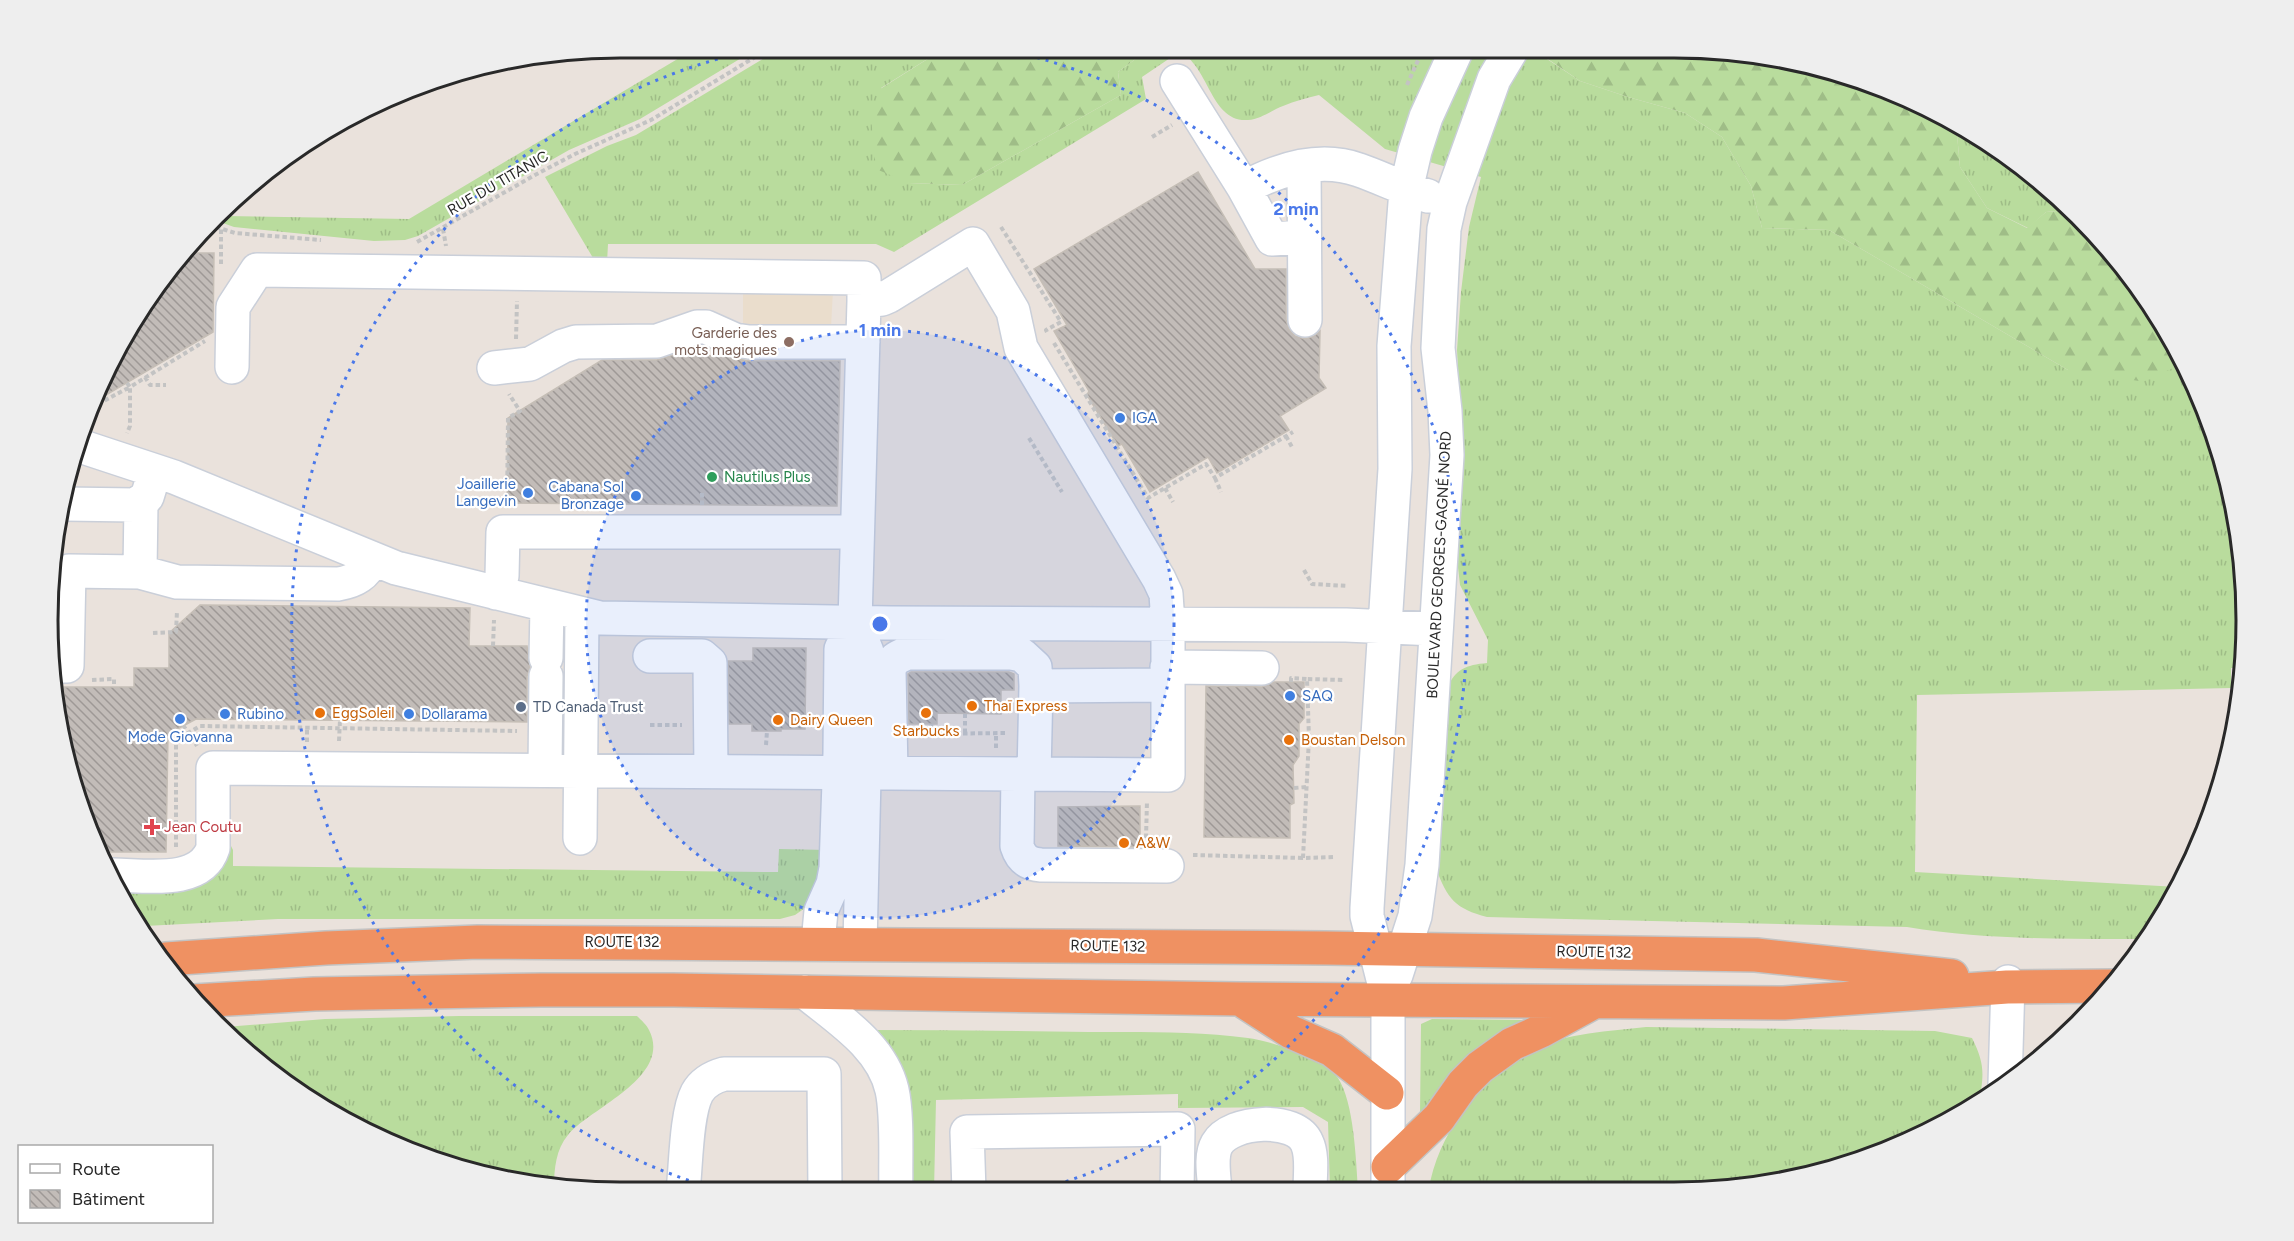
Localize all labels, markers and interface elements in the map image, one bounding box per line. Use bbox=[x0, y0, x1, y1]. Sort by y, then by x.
street label: RUE DU TITANIC bbox=[444, 147, 552, 219]
text: 2 min bbox=[1273, 198, 1319, 220]
text: 1 min bbox=[859, 319, 901, 341]
place label: Garderie des mots magiques bbox=[674, 324, 777, 359]
marker: Garderie des mots magiques bbox=[782, 335, 796, 349]
place label: IGA bbox=[1132, 409, 1158, 427]
marker: IGA bbox=[1113, 411, 1127, 425]
street label: BOULEVARD GEORGES-GAGNÉ NORD bbox=[1423, 431, 1455, 699]
place label: Nautilus Plus bbox=[724, 468, 811, 486]
marker: Nautilus Plus bbox=[705, 470, 719, 484]
place label: Joaillerie Langevin bbox=[456, 475, 516, 510]
place label: Cabana Sol Bronzage bbox=[548, 478, 624, 513]
marker: Joaillerie Langevin bbox=[521, 486, 535, 500]
marker: Cabana Sol Bronzage bbox=[629, 489, 643, 503]
centre of rings bbox=[870, 614, 890, 634]
place label: SAQ bbox=[1302, 687, 1333, 705]
marker: SAQ bbox=[1283, 689, 1297, 703]
place label: Thaï Express bbox=[984, 697, 1068, 715]
place label: TD Canada Trust bbox=[533, 698, 644, 716]
marker: Thaï Express bbox=[965, 699, 979, 713]
marker: TD Canada Trust bbox=[514, 700, 528, 714]
place label: EggSoleil bbox=[332, 704, 395, 722]
place label: Rubino bbox=[237, 705, 284, 723]
place label: Dollarama bbox=[421, 705, 487, 723]
marker: EggSoleil bbox=[313, 706, 327, 720]
marker: Starbucks bbox=[919, 706, 933, 720]
marker: Rubino bbox=[218, 707, 232, 721]
marker: Dollarama bbox=[402, 707, 416, 721]
place label: Dairy Queen bbox=[790, 711, 873, 729]
marker: Mode Giovanna bbox=[173, 712, 187, 726]
marker: Dairy Queen bbox=[771, 713, 785, 727]
place label: Starbucks bbox=[892, 722, 960, 740]
place label: Mode Giovanna bbox=[127, 728, 233, 746]
place label: Boustan Delson bbox=[1301, 731, 1405, 749]
marker: Boustan Delson bbox=[1282, 733, 1296, 747]
place label: Jean Coutu bbox=[164, 818, 242, 836]
marker: Jean Coutu bbox=[145, 820, 159, 834]
place label: A&W bbox=[1136, 834, 1171, 852]
marker: A&W bbox=[1117, 836, 1131, 850]
street label: ROUTE 132 bbox=[584, 933, 660, 951]
street label: ROUTE 132 bbox=[1070, 936, 1146, 956]
street label: ROUTE 132 bbox=[1556, 942, 1632, 962]
legend bbox=[18, 1145, 213, 1223]
text: Route bbox=[72, 1158, 121, 1180]
text: Bâtiment bbox=[72, 1188, 145, 1210]

